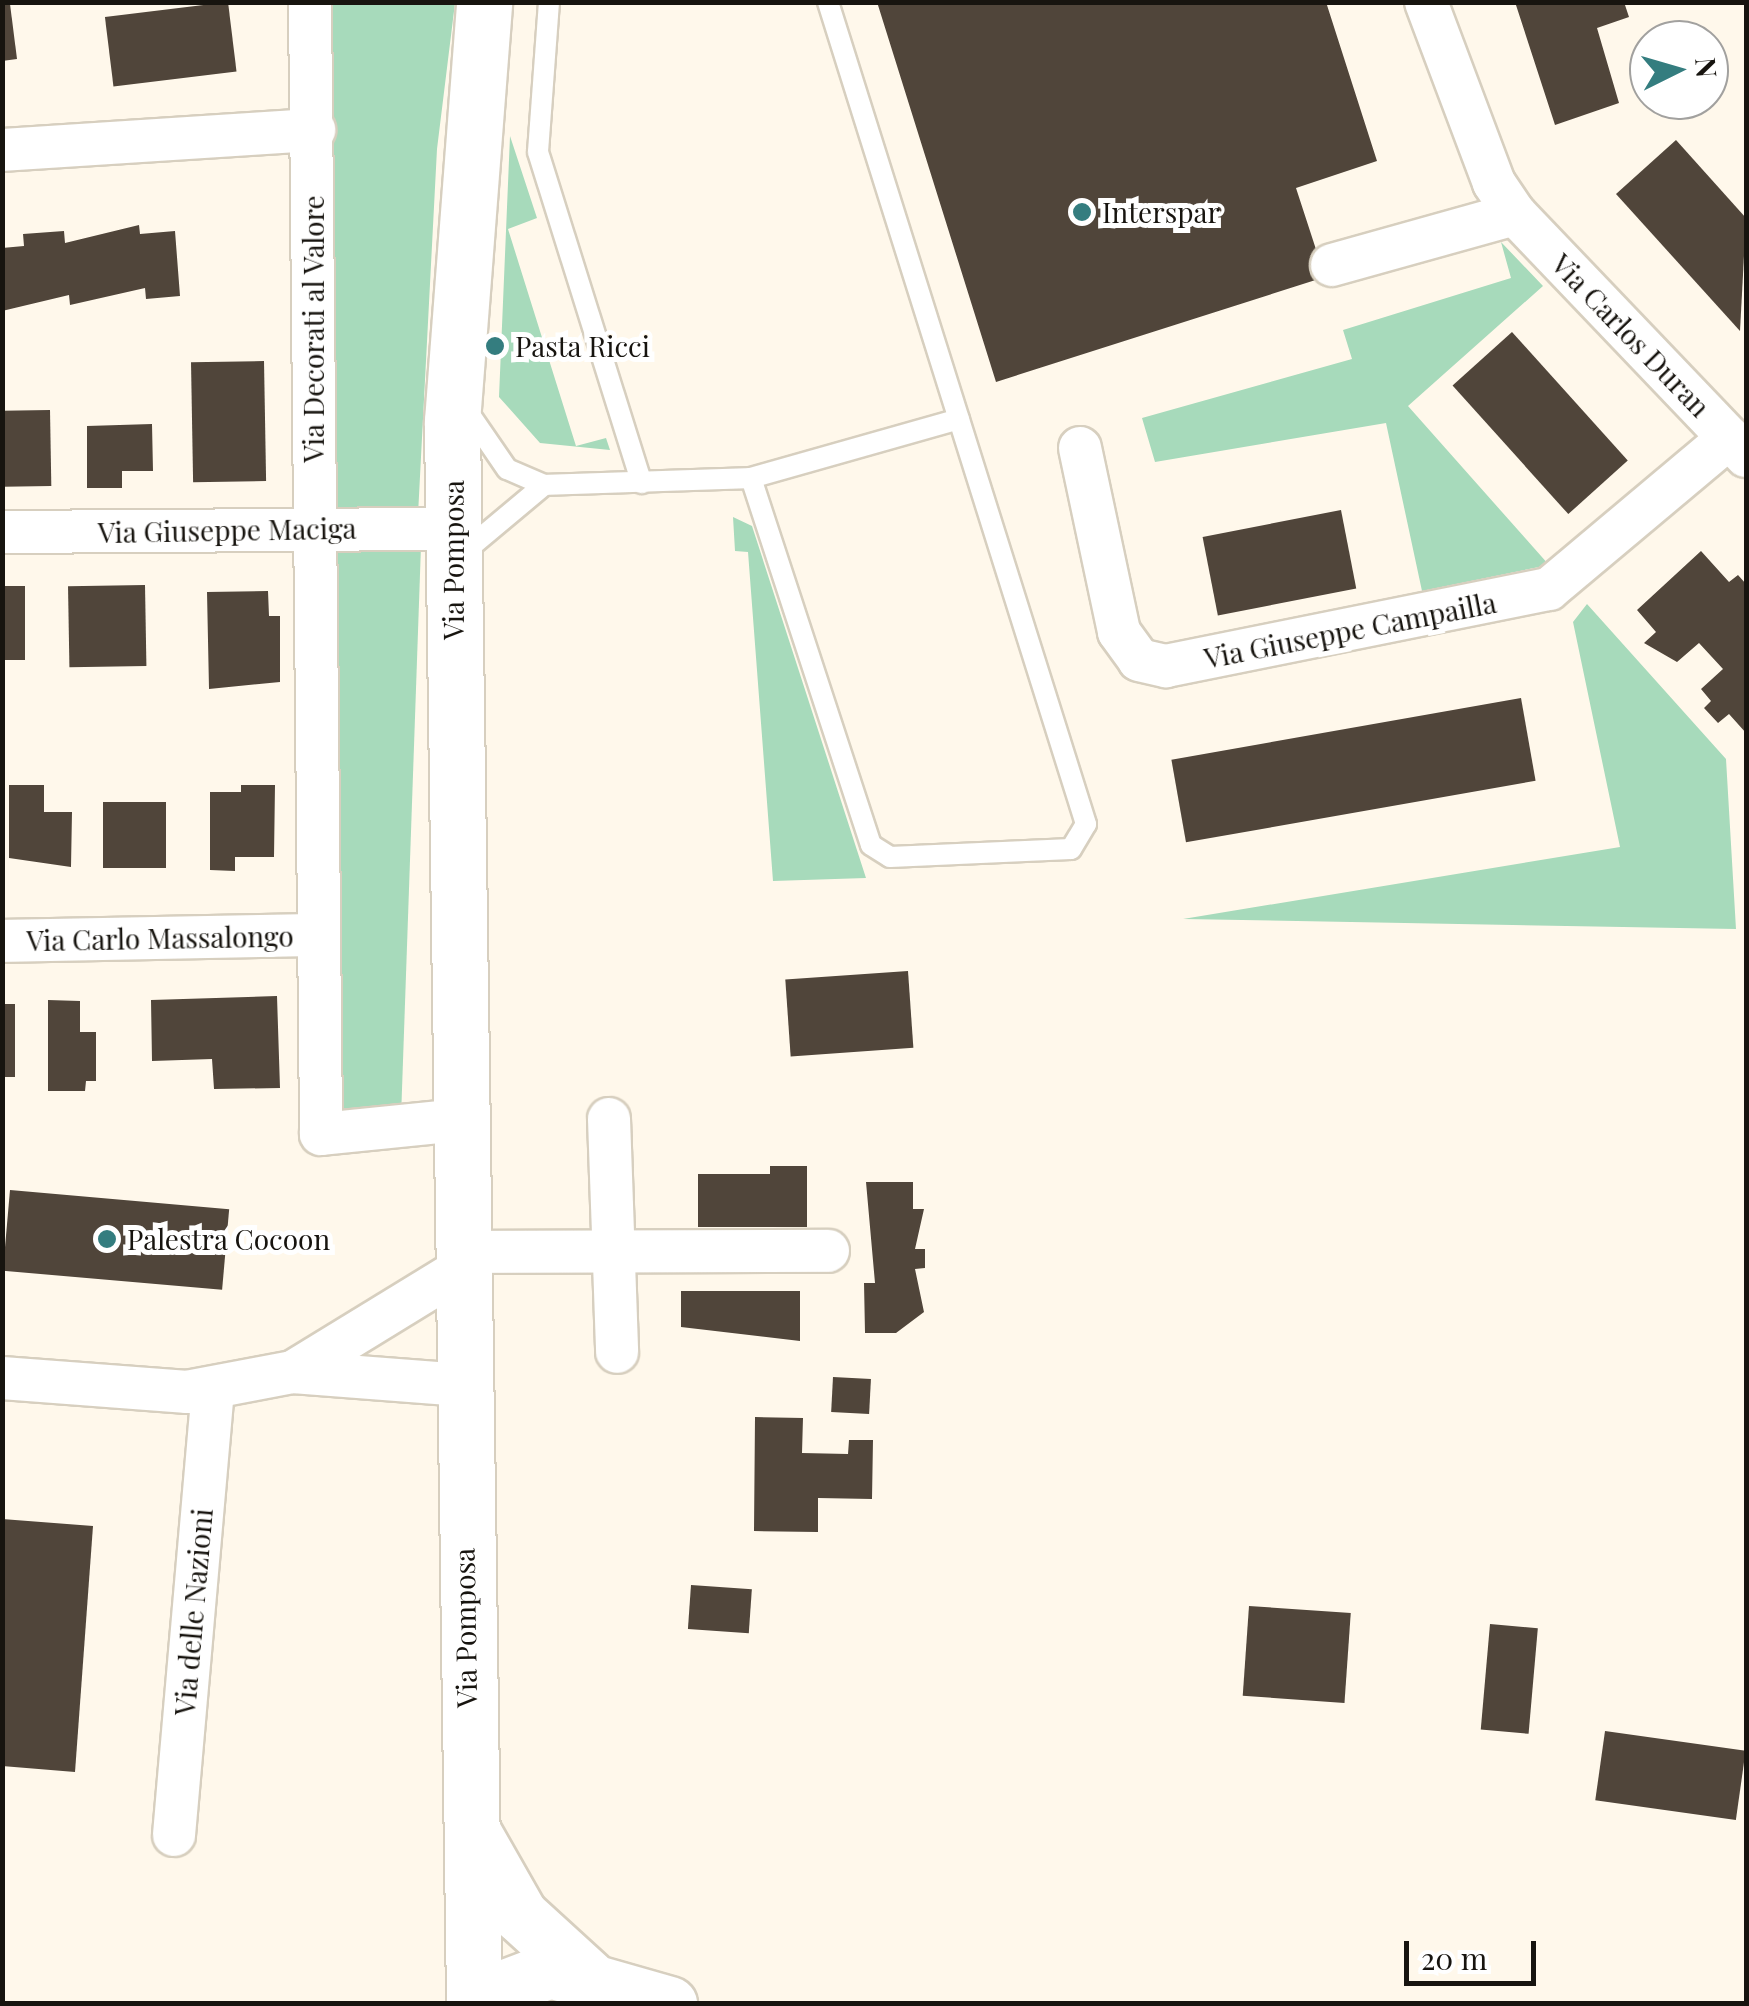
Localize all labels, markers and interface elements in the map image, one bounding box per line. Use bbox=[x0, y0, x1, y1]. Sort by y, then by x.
north arrow bbox=[1629, 20, 1729, 120]
text: N bbox=[1688, 56, 1727, 79]
street label: Via Decorati al Valore bbox=[296, 195, 330, 463]
place label: Interspar bbox=[1102, 195, 1220, 229]
marker: Interspar bbox=[1071, 201, 1093, 223]
street label: Via Carlos Duran bbox=[1545, 247, 1717, 423]
place label: Pasta Ricci bbox=[515, 329, 650, 363]
marker: Pasta Ricci bbox=[484, 335, 506, 357]
street label: Via Pomposa bbox=[436, 480, 470, 640]
street label: Via Giuseppe Maciga bbox=[97, 511, 357, 549]
street label: Via Giuseppe Campailla bbox=[1201, 585, 1499, 675]
street label: Via Carlo Massalongo bbox=[26, 919, 294, 957]
place label: Palestra Cocoon bbox=[127, 1222, 330, 1256]
marker: Palestra Cocoon bbox=[96, 1228, 118, 1250]
street label: Via delle Nazioni bbox=[167, 1507, 219, 1717]
street label: Via Pomposa bbox=[447, 1548, 483, 1708]
scale bar bbox=[1409, 1921, 1542, 1983]
text: 20 m bbox=[1421, 1938, 1487, 1978]

